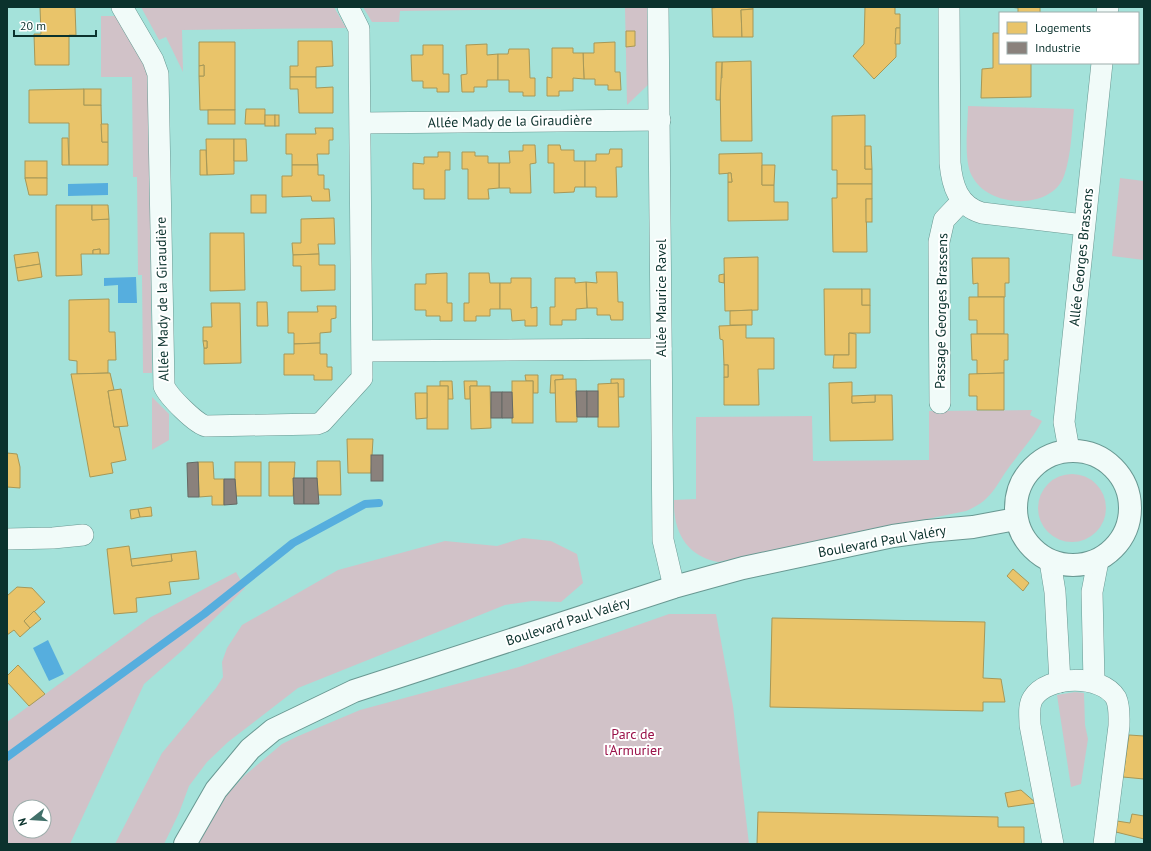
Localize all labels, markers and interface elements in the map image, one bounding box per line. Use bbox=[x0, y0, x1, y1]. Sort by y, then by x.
scale bar bbox=[14, 12, 96, 38]
legend bbox=[999, 12, 1139, 64]
text: 20 m bbox=[20, 18, 46, 33]
text: Logements bbox=[1035, 20, 1091, 35]
text: Industrie bbox=[1035, 40, 1081, 55]
street label: Allée Mady de la Giraudière bbox=[428, 111, 592, 131]
street label: Allée Georges Brassens bbox=[1065, 187, 1097, 327]
street label: Allée Mady de la Giraudière bbox=[152, 217, 172, 381]
street label: Passage Georges Brassens bbox=[931, 233, 951, 389]
street label: Allée Maurice Ravel bbox=[652, 239, 670, 357]
street label: Boulevard Paul Valéry bbox=[817, 521, 948, 561]
street label: Boulevard Paul Valéry bbox=[504, 592, 633, 650]
park label: Parc de l'Armurier bbox=[604, 725, 662, 759]
north arrow bbox=[12, 799, 52, 839]
text: N bbox=[15, 816, 30, 827]

